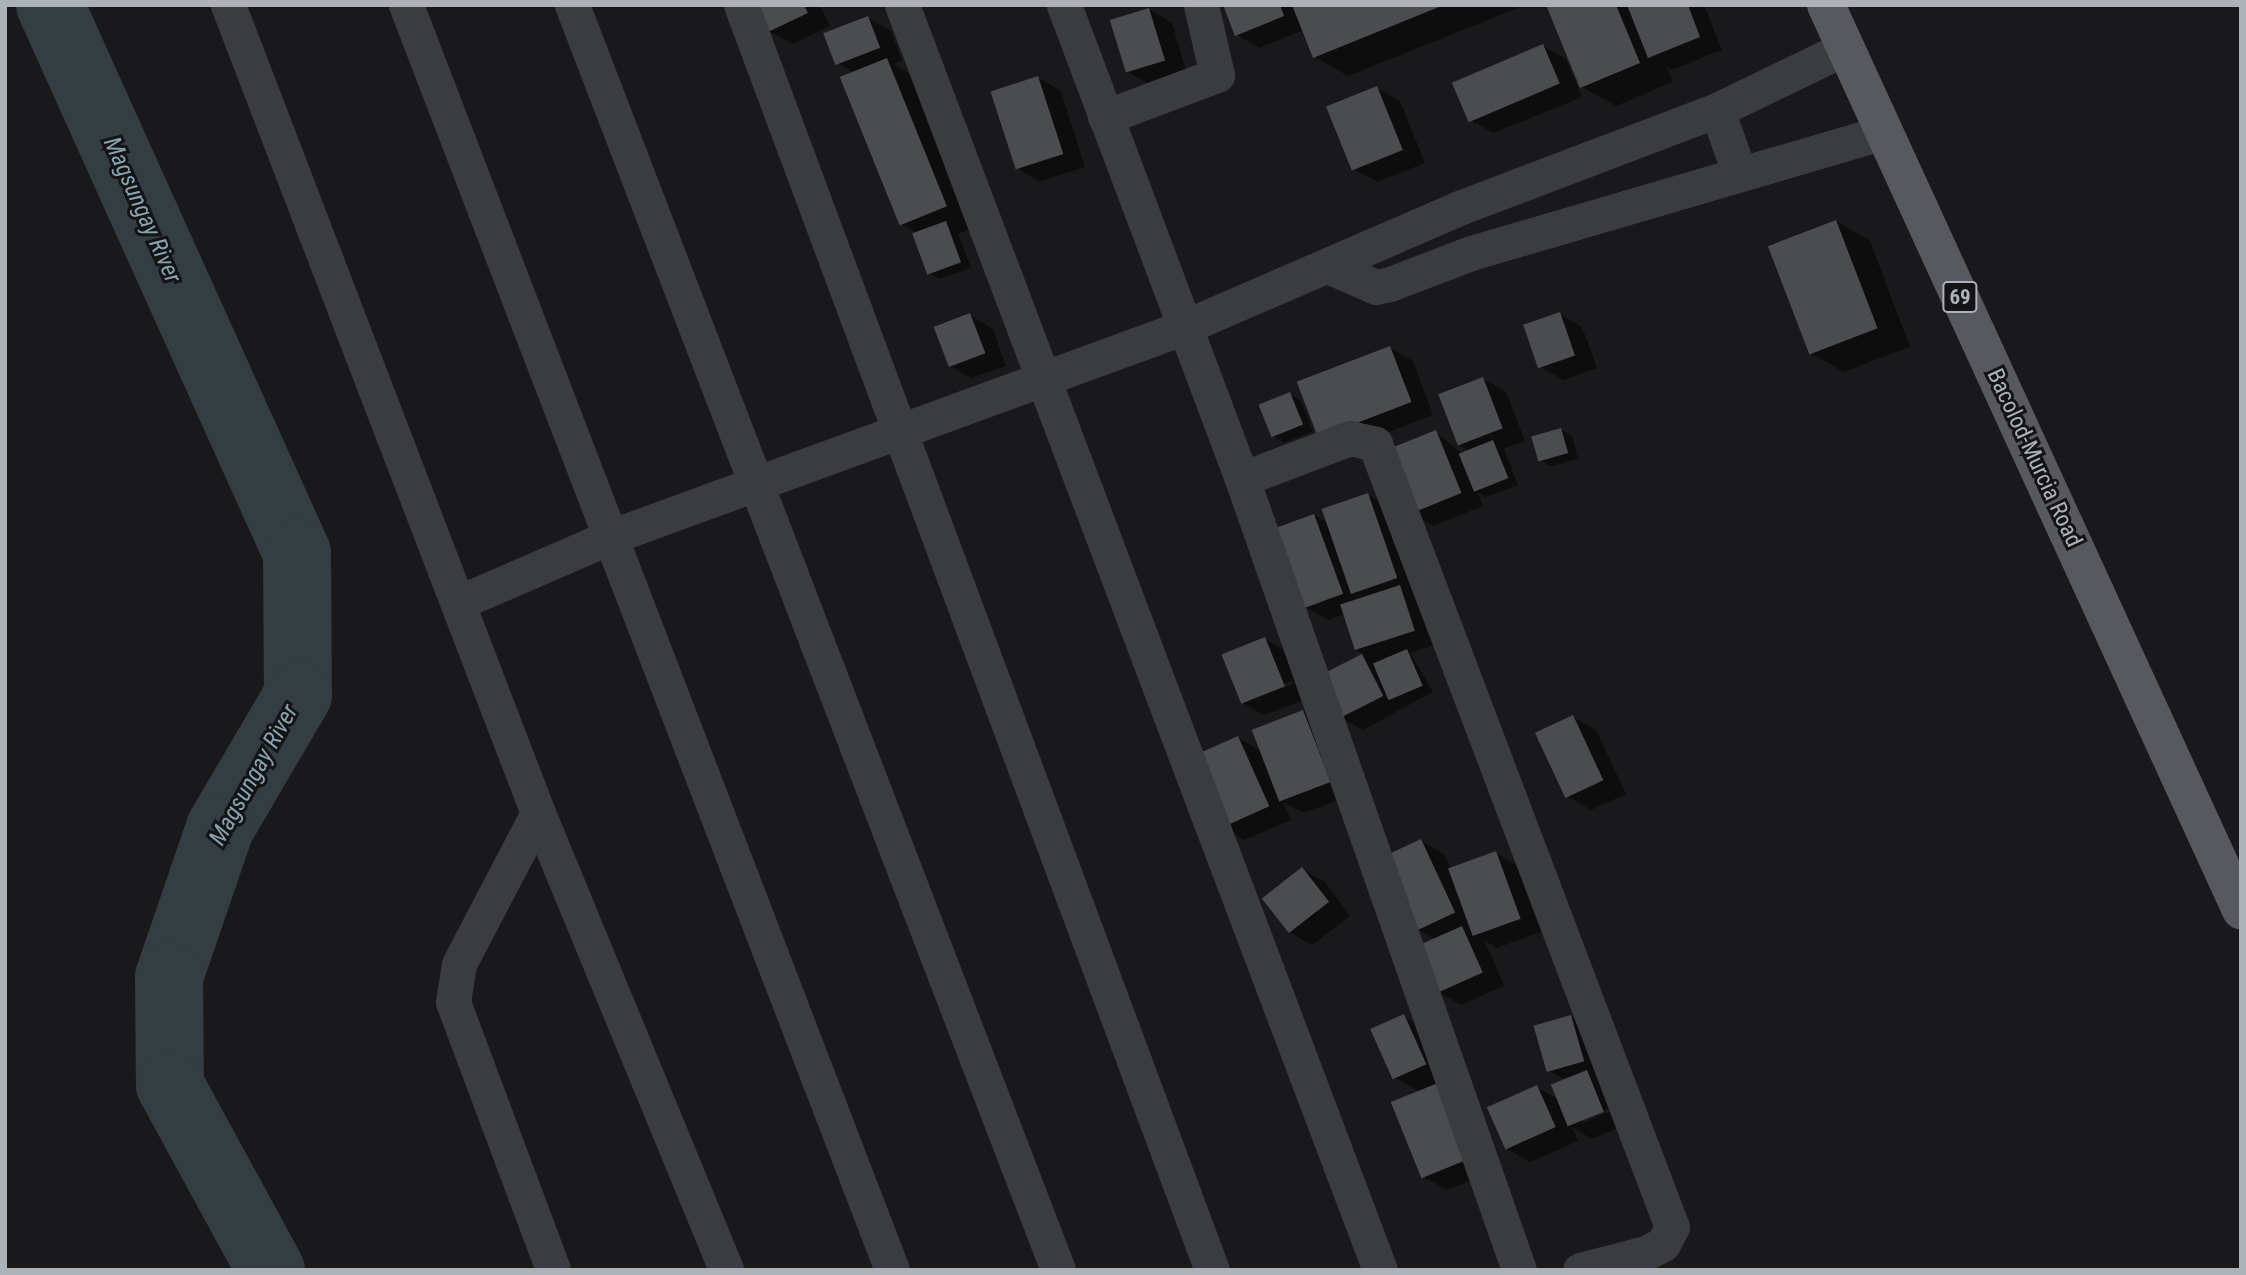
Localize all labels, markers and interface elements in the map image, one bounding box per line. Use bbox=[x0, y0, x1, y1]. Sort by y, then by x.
water label: Magsungay River bbox=[97, 133, 187, 287]
road number: 69 bbox=[1941, 280, 1979, 314]
street label: Bacolod-Murcia Road bbox=[1981, 365, 2087, 551]
water label: Magsungay River bbox=[203, 700, 305, 850]

